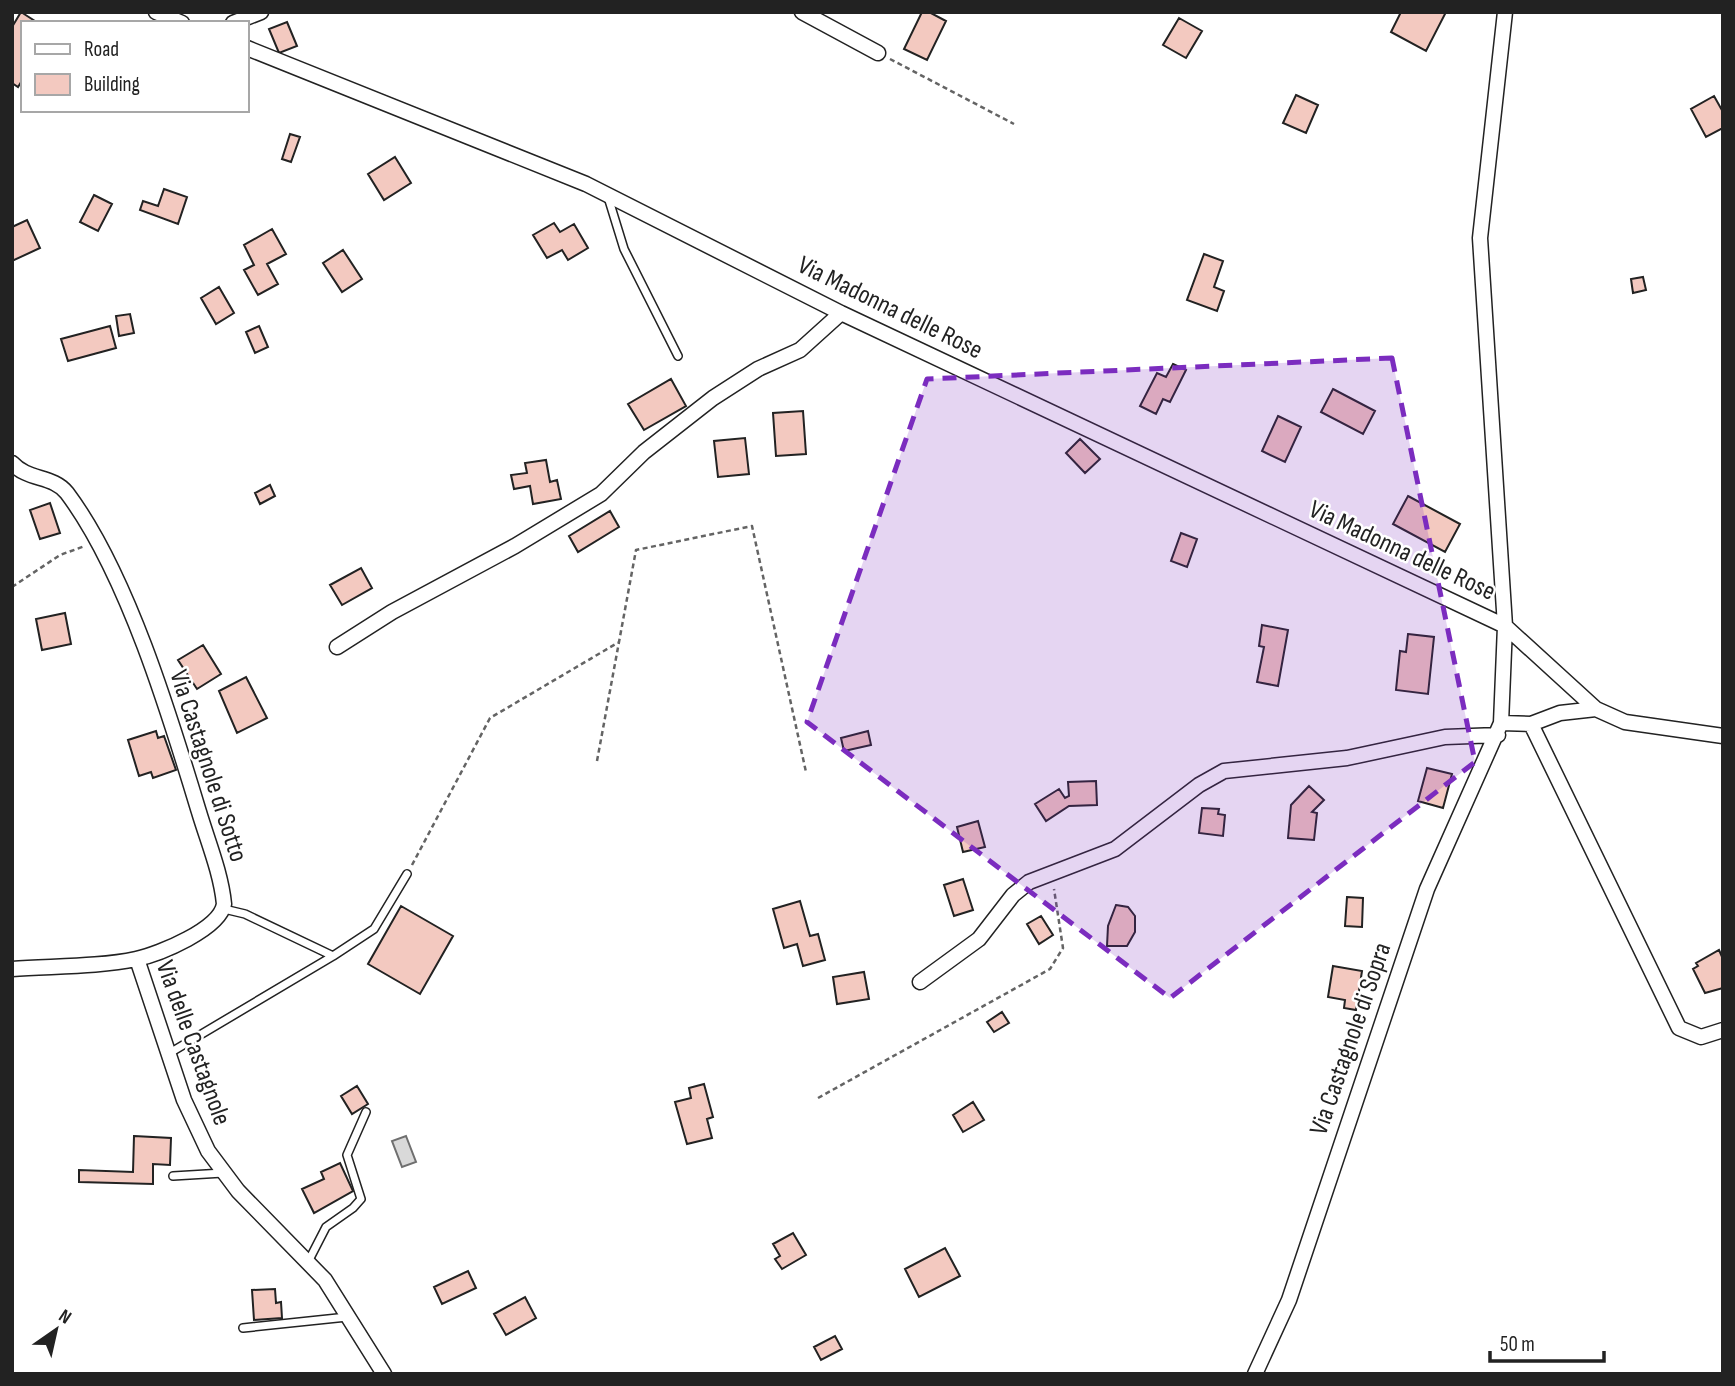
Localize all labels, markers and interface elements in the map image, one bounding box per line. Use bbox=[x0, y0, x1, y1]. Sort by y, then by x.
legend bbox=[21, 21, 248, 112]
text: Road bbox=[84, 37, 119, 62]
text: Building bbox=[84, 72, 140, 97]
street label: Via Madonna delle Rose bbox=[792, 250, 988, 366]
street label: Via Madonna delle Rose bbox=[1304, 494, 1500, 608]
street label: Via Castagnole di Sotto bbox=[162, 666, 254, 866]
street label: Via Castagnole di Sopra bbox=[1304, 939, 1398, 1139]
street label: Via delle Castagnole bbox=[149, 956, 237, 1130]
north arrow bbox=[21, 1295, 91, 1365]
text: N bbox=[54, 1305, 75, 1330]
scale bar bbox=[1490, 1320, 1604, 1364]
text: 50 m bbox=[1500, 1332, 1535, 1357]

